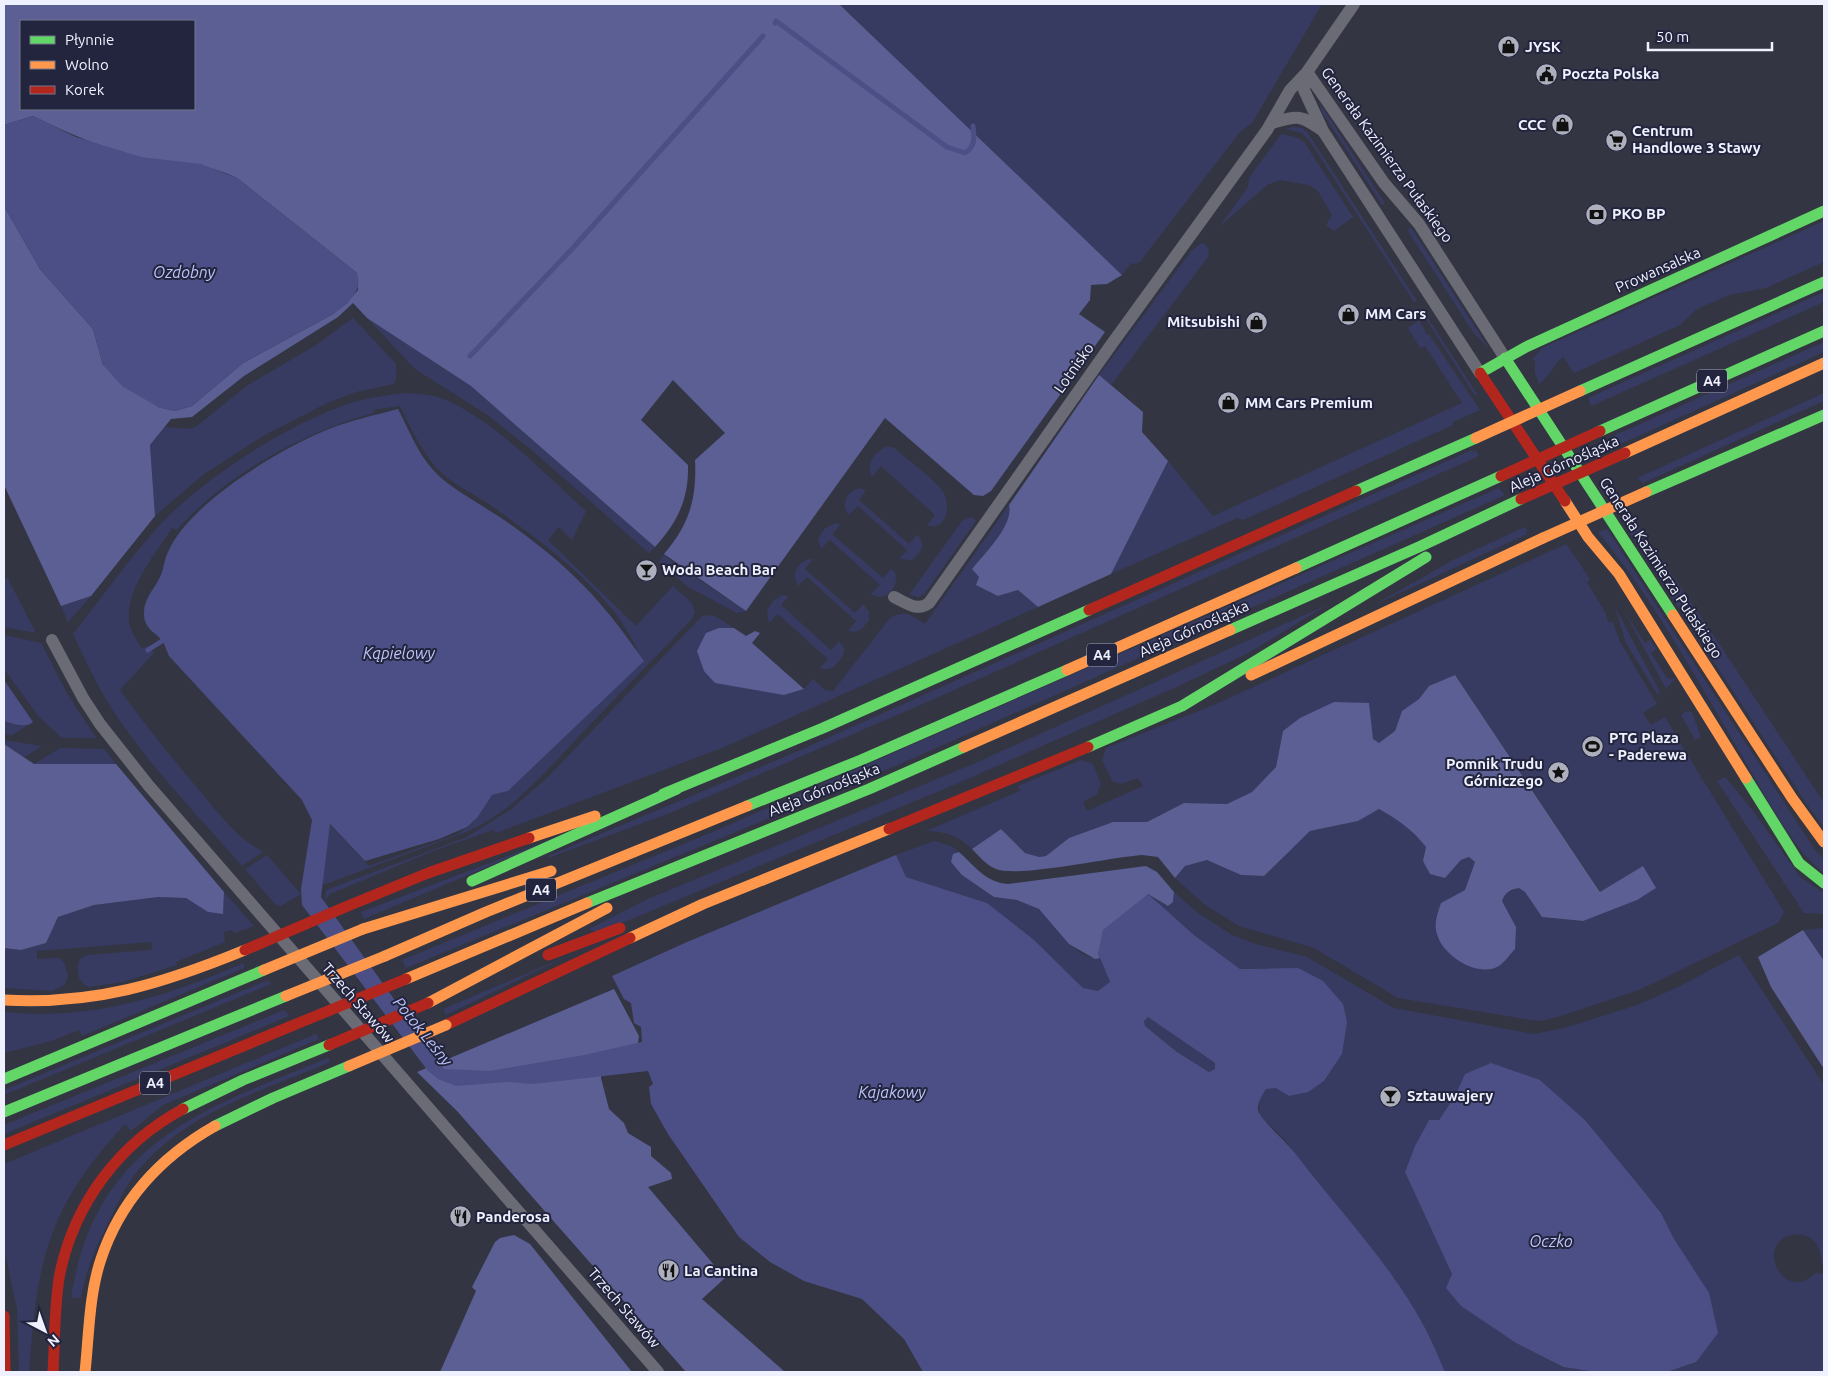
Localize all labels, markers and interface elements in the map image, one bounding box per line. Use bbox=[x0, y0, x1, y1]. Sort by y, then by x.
legend bbox=[20, 20, 195, 110]
scale bar bbox=[1648, 20, 1772, 52]
text: 50 m bbox=[1656, 28, 1689, 45]
text: Płynnie bbox=[65, 31, 114, 48]
shop icon: JYSK bbox=[1497, 35, 1521, 59]
place label: JYSK bbox=[1525, 38, 1561, 55]
text: Wolno bbox=[65, 56, 109, 73]
public building icon: Poczta Polska bbox=[1534, 62, 1558, 86]
street label: Generała Kazimierza Pułaskiego bbox=[1318, 64, 1457, 246]
place label: Poczta Polska bbox=[1562, 65, 1659, 82]
text: Korek bbox=[65, 81, 105, 98]
shop icon: CCC bbox=[1550, 113, 1574, 137]
place label: CCC bbox=[1518, 116, 1546, 133]
place label: Centrum Handlowe 3 Stawy bbox=[1632, 122, 1761, 156]
supermarket icon: Centrum Handlowe 3 Stawy bbox=[1604, 128, 1628, 152]
bank icon: PKO BP bbox=[1584, 202, 1608, 226]
place label: PKO BP bbox=[1612, 205, 1666, 222]
street label: Prowansalska bbox=[1613, 243, 1703, 296]
water label: Ozdobny bbox=[153, 263, 215, 281]
shop icon: MM Cars bbox=[1337, 302, 1361, 326]
place label: MM Cars bbox=[1365, 305, 1426, 322]
shop icon: Mitsubishi bbox=[1244, 310, 1268, 334]
place label: Mitsubishi bbox=[1167, 313, 1240, 330]
street label: Lotnisko bbox=[1050, 339, 1097, 396]
road number: A4 bbox=[1697, 370, 1727, 392]
shop icon: MM Cars Premium bbox=[1217, 391, 1241, 415]
place label: MM Cars Premium bbox=[1245, 394, 1373, 411]
street label: Aleja Górnośląska bbox=[1506, 432, 1621, 495]
street label: Generała Kazimierza Pułaskiego bbox=[1596, 474, 1726, 661]
bar icon: Woda Beach Bar bbox=[634, 558, 658, 582]
place label: Woda Beach Bar bbox=[662, 561, 777, 578]
street label: Aleja Górnośląska bbox=[1136, 597, 1251, 660]
water label: Kąpielowy bbox=[363, 644, 435, 662]
road number: A4 bbox=[1087, 644, 1117, 666]
place label: PTG Plaza - Paderewa bbox=[1609, 729, 1687, 763]
sports icon: PTG Plaza - Paderewa bbox=[1581, 735, 1605, 759]
place label: Pomnik Trudu Górniczego bbox=[1446, 755, 1543, 789]
street label: Aleja Górnośląska bbox=[766, 759, 882, 820]
place icon: Pomnik Trudu Górniczego bbox=[1547, 761, 1571, 785]
road number: A4 bbox=[526, 878, 556, 902]
street label: Trzech Stawów bbox=[319, 959, 398, 1047]
water label: Potok Leśny bbox=[390, 993, 456, 1069]
road number: A4 bbox=[140, 1072, 170, 1094]
water label: Kajakowy bbox=[858, 1083, 926, 1101]
bar icon: Sztauwajery bbox=[1379, 1084, 1403, 1108]
place label: Sztauwajery bbox=[1407, 1087, 1493, 1104]
restaurant icon: Panderosa bbox=[448, 1205, 472, 1229]
place label: Panderosa bbox=[476, 1208, 550, 1225]
water label: Oczko bbox=[1529, 1232, 1573, 1250]
restaurant icon: La Cantina bbox=[656, 1259, 680, 1283]
place label: La Cantina bbox=[684, 1262, 758, 1279]
street label: Trzech Stawów bbox=[585, 1264, 664, 1352]
north arrow bbox=[20, 1306, 70, 1356]
text: N bbox=[44, 1331, 63, 1350]

